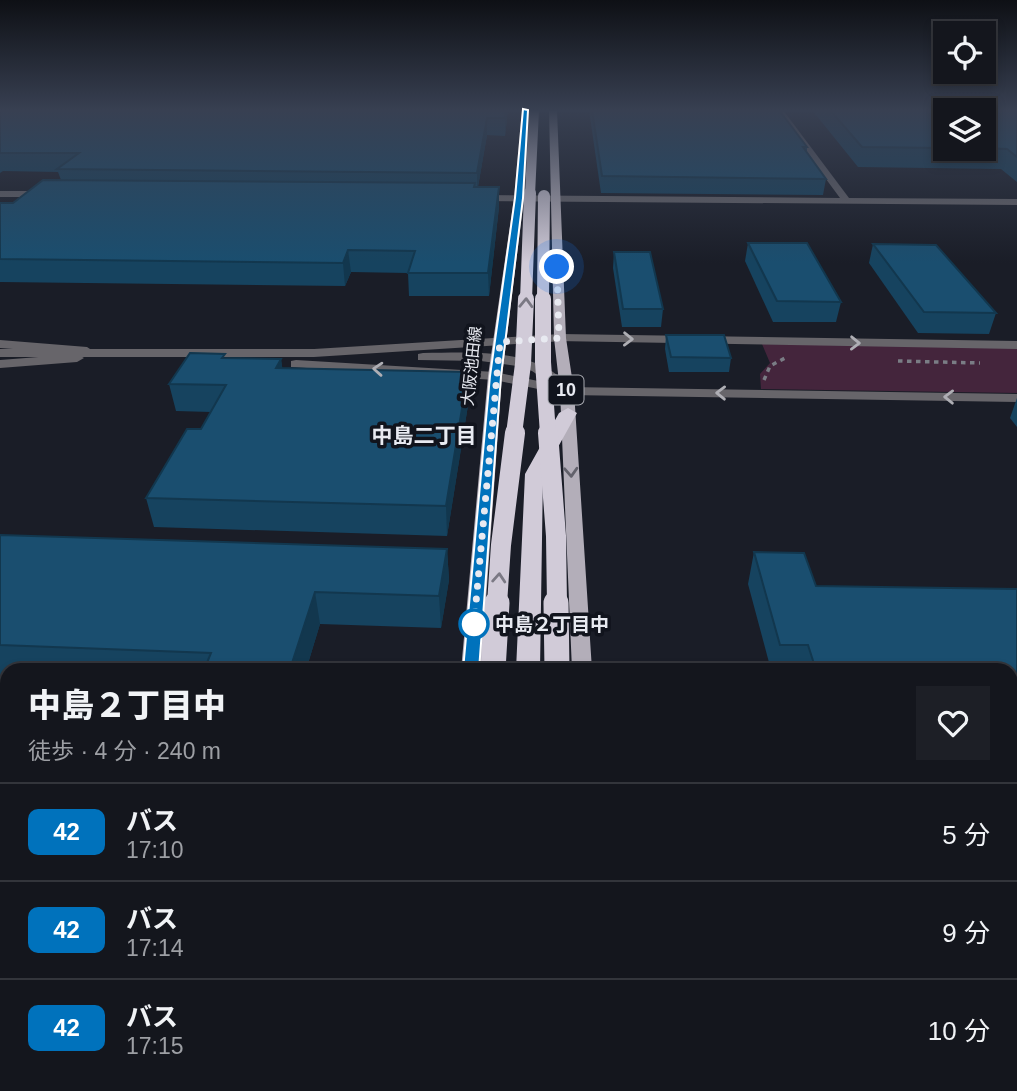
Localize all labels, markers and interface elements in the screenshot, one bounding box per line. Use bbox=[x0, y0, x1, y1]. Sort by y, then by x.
map controls bbox=[933, 21, 996, 161]
button: locate bbox=[933, 21, 996, 84]
button: layers bbox=[933, 98, 996, 161]
your location bbox=[539, 249, 574, 284]
one-way arrow bbox=[518, 297, 533, 308]
street label: 大阪池田線 bbox=[459, 325, 484, 407]
one-way arrow bbox=[623, 331, 634, 347]
one-way arrow bbox=[850, 335, 861, 350]
one-way arrow bbox=[373, 362, 384, 377]
road number: 10 bbox=[548, 376, 584, 404]
one-way arrow bbox=[716, 385, 726, 401]
one-way arrow bbox=[943, 389, 954, 404]
district label: 中島二丁目 bbox=[372, 424, 477, 447]
one-way arrow bbox=[563, 467, 578, 478]
one-way arrow bbox=[491, 572, 506, 583]
marker: 中島２丁目中 bbox=[459, 609, 489, 639]
place label: 中島２丁目中 bbox=[495, 614, 609, 635]
button: heart bbox=[916, 686, 990, 760]
text: 中島２丁目中 bbox=[28, 687, 226, 724]
text: 徒歩 · 4 分 · 240 m bbox=[28, 738, 221, 764]
text: バス bbox=[126, 806, 178, 836]
text: 42 bbox=[53, 818, 80, 845]
text: 5 分 bbox=[942, 820, 990, 850]
text: 17:10 bbox=[126, 837, 184, 863]
text: バス bbox=[126, 904, 178, 934]
text: 42 bbox=[53, 916, 80, 943]
text: 9 分 bbox=[942, 918, 990, 948]
text: 17:14 bbox=[126, 935, 184, 961]
text: バス bbox=[126, 1002, 178, 1032]
text: 42 bbox=[53, 1014, 80, 1041]
text: 10 分 bbox=[928, 1016, 990, 1046]
text: 17:15 bbox=[126, 1033, 184, 1059]

